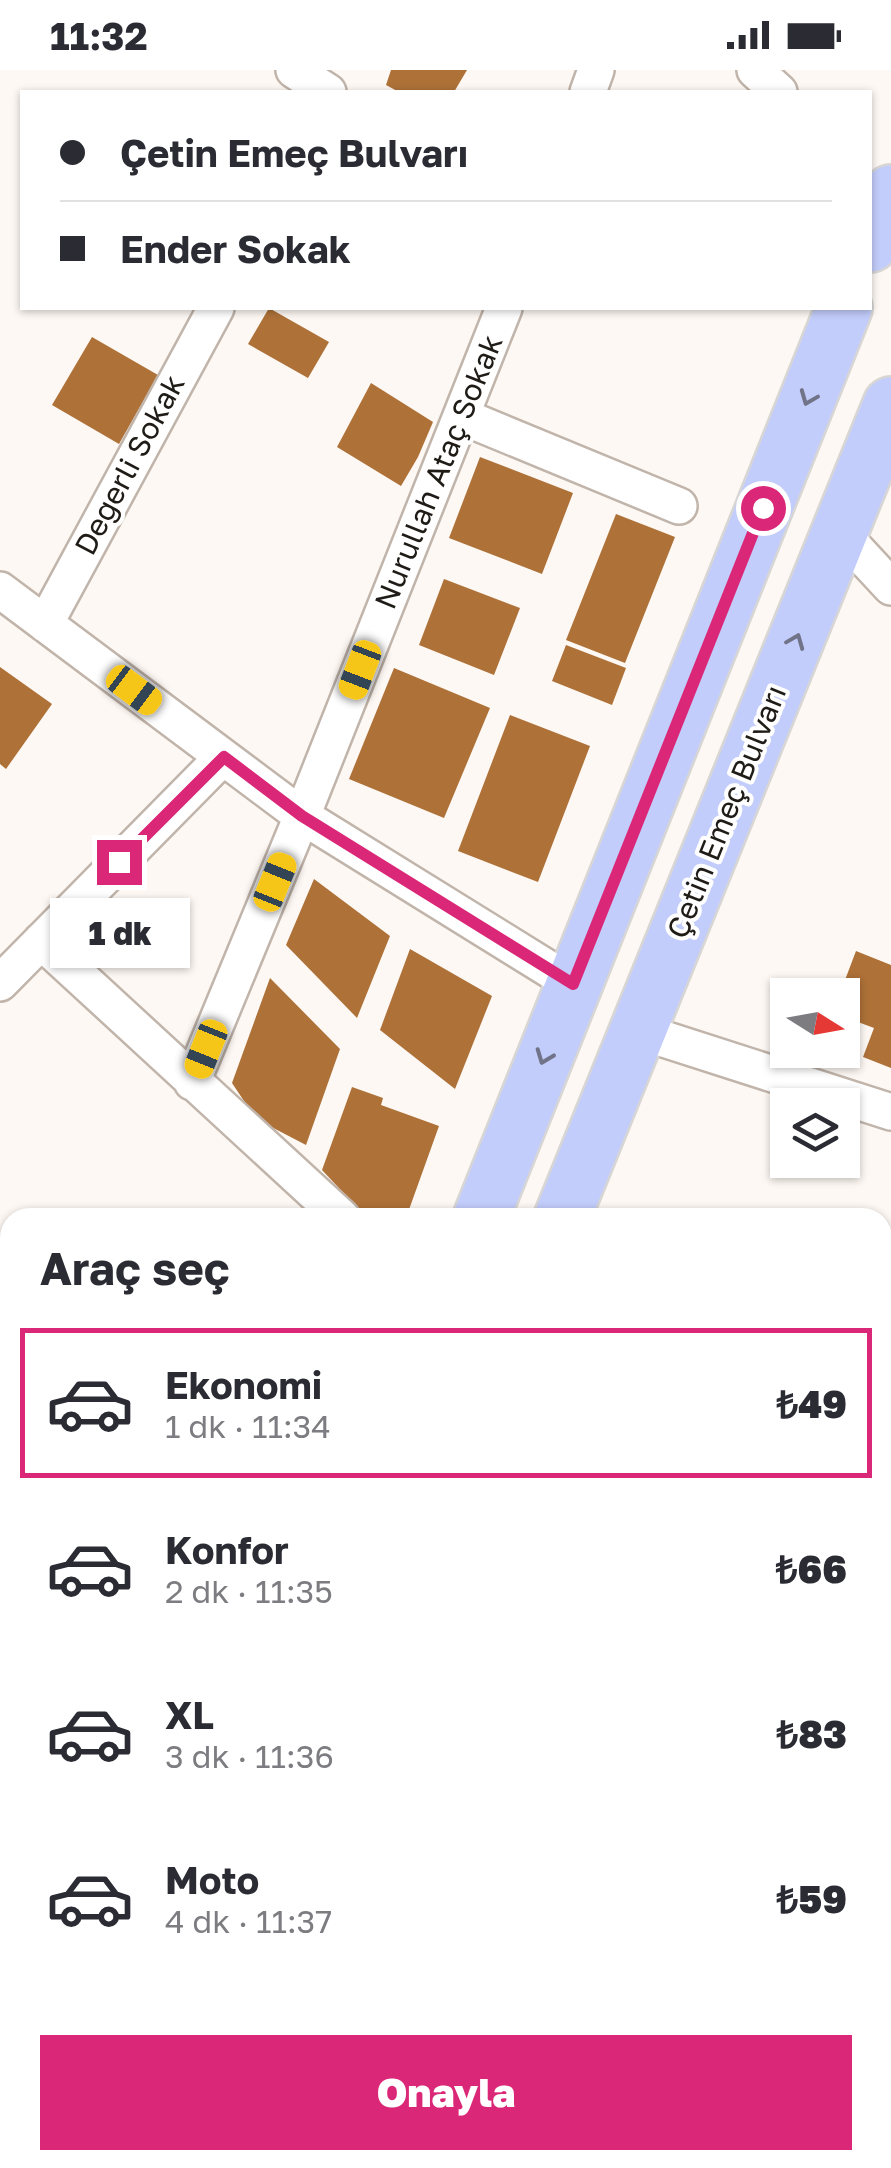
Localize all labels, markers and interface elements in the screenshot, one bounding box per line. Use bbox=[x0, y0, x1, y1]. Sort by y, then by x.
text: 11:32 bbox=[50, 13, 148, 58]
text: Çetin Emeç Bulvarı bbox=[120, 130, 468, 175]
text: Ender Sokak bbox=[120, 226, 351, 271]
street label: Nurullah Ataç Sokak bbox=[367, 329, 510, 614]
street label: Değerli Sokak bbox=[67, 368, 192, 561]
one-way arrow bbox=[799, 388, 819, 406]
route start bbox=[741, 486, 786, 531]
one-way arrow bbox=[784, 633, 804, 650]
car bbox=[335, 637, 385, 703]
car bbox=[101, 660, 167, 720]
street label: Çetin Emeç Bulvarı bbox=[659, 680, 793, 943]
route end bbox=[97, 840, 142, 885]
car bbox=[250, 849, 300, 915]
callout: 1 dk bbox=[49, 897, 189, 967]
text: 1 dk bbox=[88, 914, 152, 952]
north arrow bbox=[770, 978, 860, 1068]
map controls bbox=[770, 978, 860, 1178]
car bbox=[181, 1016, 231, 1082]
one-way arrow bbox=[536, 1047, 556, 1065]
button: layers bbox=[770, 1088, 860, 1178]
text: Araç seç bbox=[40, 1241, 230, 1295]
icon: car bbox=[45, 1358, 135, 1448]
text: Ekonomi bbox=[165, 1362, 322, 1407]
text: ₺49 bbox=[776, 1381, 847, 1426]
text: 1 dk · 11:34 bbox=[165, 1407, 331, 1445]
icon: car bbox=[45, 1523, 135, 1613]
text: Konfor bbox=[165, 1527, 289, 1572]
text: ₺66 bbox=[776, 1546, 847, 1591]
text: 2 dk · 11:35 bbox=[165, 1572, 333, 1610]
icon: car bbox=[45, 1688, 135, 1778]
text: XL bbox=[165, 1692, 214, 1737]
text: ₺83 bbox=[776, 1711, 847, 1756]
text: 3 dk · 11:36 bbox=[165, 1737, 334, 1775]
icon: car bbox=[45, 1853, 135, 1943]
text: Moto bbox=[165, 1857, 259, 1902]
text: ₺59 bbox=[777, 1876, 847, 1921]
text: 4 dk · 11:37 bbox=[165, 1902, 332, 1940]
button: Onayla bbox=[40, 2035, 852, 2150]

